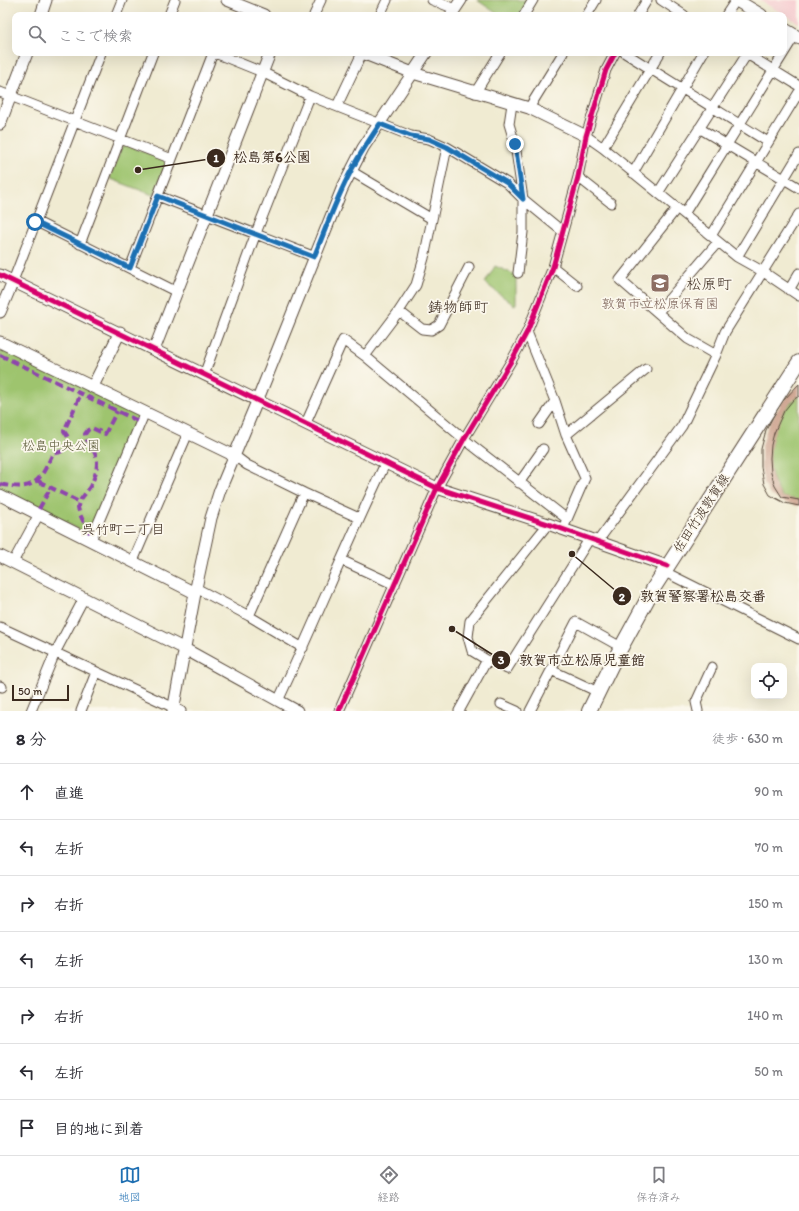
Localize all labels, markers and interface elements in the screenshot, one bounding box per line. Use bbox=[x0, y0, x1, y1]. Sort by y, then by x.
search box bbox=[12, 12, 787, 56]
icon: search bbox=[26, 23, 48, 45]
text: ここで検索 bbox=[58, 27, 133, 45]
route end bbox=[506, 135, 524, 153]
callout: 松島第6公園 bbox=[206, 145, 319, 171]
text: 松島第6公園 bbox=[233, 149, 311, 166]
text: 1 bbox=[213, 151, 219, 165]
route start bbox=[26, 213, 44, 231]
school or university icon: 敦賀市立松原保育園 bbox=[649, 272, 671, 294]
district label: 松原町 bbox=[686, 275, 732, 293]
place label: 敦賀市立松原保育園 bbox=[601, 296, 719, 311]
district label: 鋳物師町 bbox=[428, 298, 489, 316]
park label: 松島中央公園 bbox=[22, 438, 100, 453]
street label: 佐田竹波敦賀線 bbox=[670, 470, 733, 555]
district label: 呉竹町二丁目 bbox=[81, 521, 165, 538]
callout: 敦賀警察署松島交番 bbox=[612, 583, 774, 609]
text: 敦賀警察署松島交番 bbox=[640, 588, 766, 605]
text: 2 bbox=[619, 590, 626, 604]
callout: 敦賀市立松原児童館 bbox=[491, 647, 653, 673]
text: 敦賀市立松原児童館 bbox=[519, 652, 645, 669]
text: 3 bbox=[498, 653, 505, 667]
map controls bbox=[751, 663, 787, 699]
button: locate bbox=[751, 663, 787, 699]
scale bar bbox=[12, 683, 69, 702]
text: 50 m bbox=[18, 685, 42, 698]
text: 8 分 bbox=[16, 729, 46, 749]
text: 徒歩 · 630 m bbox=[712, 731, 783, 746]
icon: ahead bbox=[16, 781, 38, 803]
text: 直進 bbox=[54, 784, 84, 802]
text: 90 m bbox=[754, 784, 783, 799]
icon: left bbox=[16, 837, 38, 859]
text: 左折 bbox=[54, 840, 84, 858]
text: 70 m bbox=[755, 840, 783, 855]
icon: right bbox=[16, 893, 38, 915]
text: 右折 bbox=[54, 896, 84, 914]
text: 150 m bbox=[748, 896, 783, 911]
icon: left bbox=[16, 949, 38, 971]
text: 左折 bbox=[54, 952, 84, 970]
text: 130 m bbox=[748, 952, 783, 967]
icon: right bbox=[16, 1005, 38, 1027]
text: 右折 bbox=[54, 1008, 84, 1026]
text: 140 m bbox=[747, 1008, 783, 1023]
icon: left bbox=[16, 1061, 38, 1083]
text: 左折 bbox=[54, 1064, 84, 1082]
text: 50 m bbox=[754, 1064, 783, 1079]
icon: arrive bbox=[16, 1117, 38, 1139]
text: 目的地に到着 bbox=[54, 1120, 144, 1138]
tab: 地図 bbox=[119, 1164, 141, 1204]
tab: 経路 bbox=[378, 1164, 400, 1204]
tab: 保存済み bbox=[637, 1164, 681, 1204]

